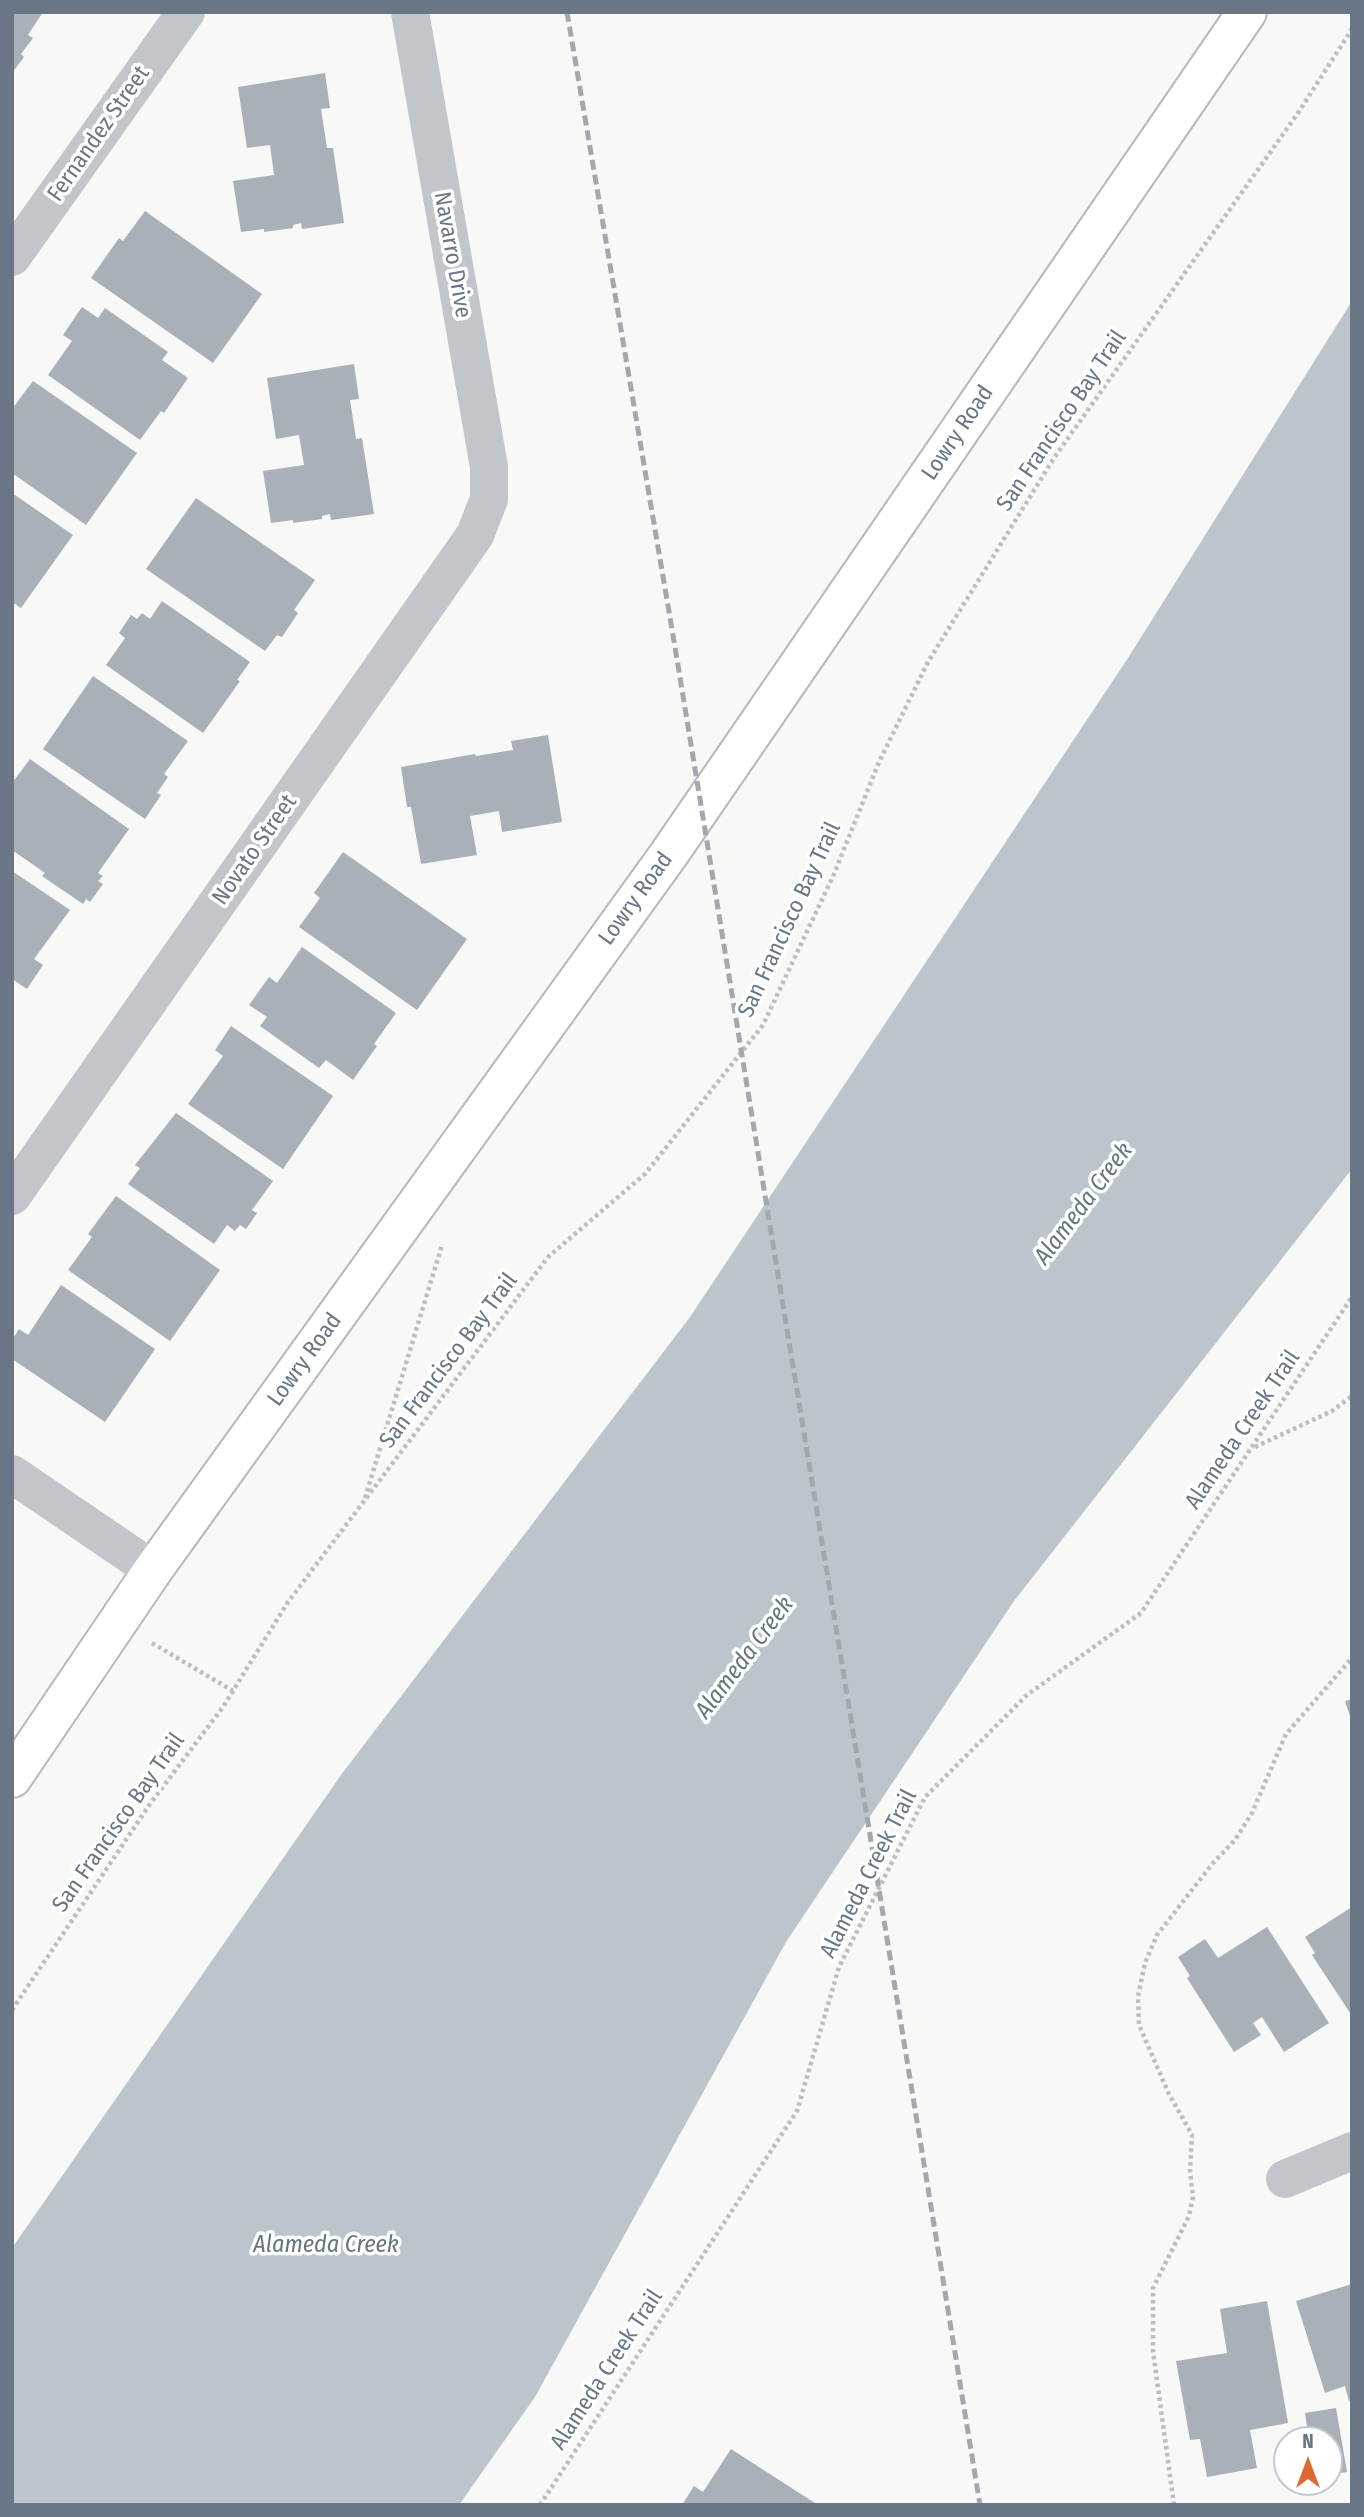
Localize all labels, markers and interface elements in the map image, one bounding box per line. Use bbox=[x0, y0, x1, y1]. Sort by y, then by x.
street label: Fernandez Street bbox=[42, 61, 156, 207]
street label: Navarro Drive bbox=[427, 190, 477, 320]
street label: San Francisco Bay Trail bbox=[991, 325, 1133, 517]
street label: Lowry Road bbox=[916, 380, 1000, 486]
street label: Novato Street bbox=[207, 790, 303, 910]
street label: San Francisco Bay Trail bbox=[733, 818, 847, 1022]
street label: Lowry Road bbox=[593, 847, 679, 951]
water label: Alameda Creek bbox=[1029, 1137, 1139, 1271]
street label: San Francisco Bay Trail bbox=[374, 1268, 524, 1454]
street label: Lowry Road bbox=[262, 1308, 348, 1412]
street label: Alameda Creek Trail bbox=[1180, 1345, 1306, 1515]
water label: Alameda Creek bbox=[690, 1591, 800, 1725]
street label: San Francisco Bay Trail bbox=[47, 1728, 191, 1918]
street label: Alameda Creek Trail bbox=[815, 1785, 923, 1963]
water label: Alameda Creek bbox=[253, 2231, 399, 2259]
street label: Alameda Creek Trail bbox=[545, 2285, 669, 2455]
north arrow bbox=[1273, 2426, 1343, 2496]
text: N bbox=[1302, 2430, 1314, 2453]

